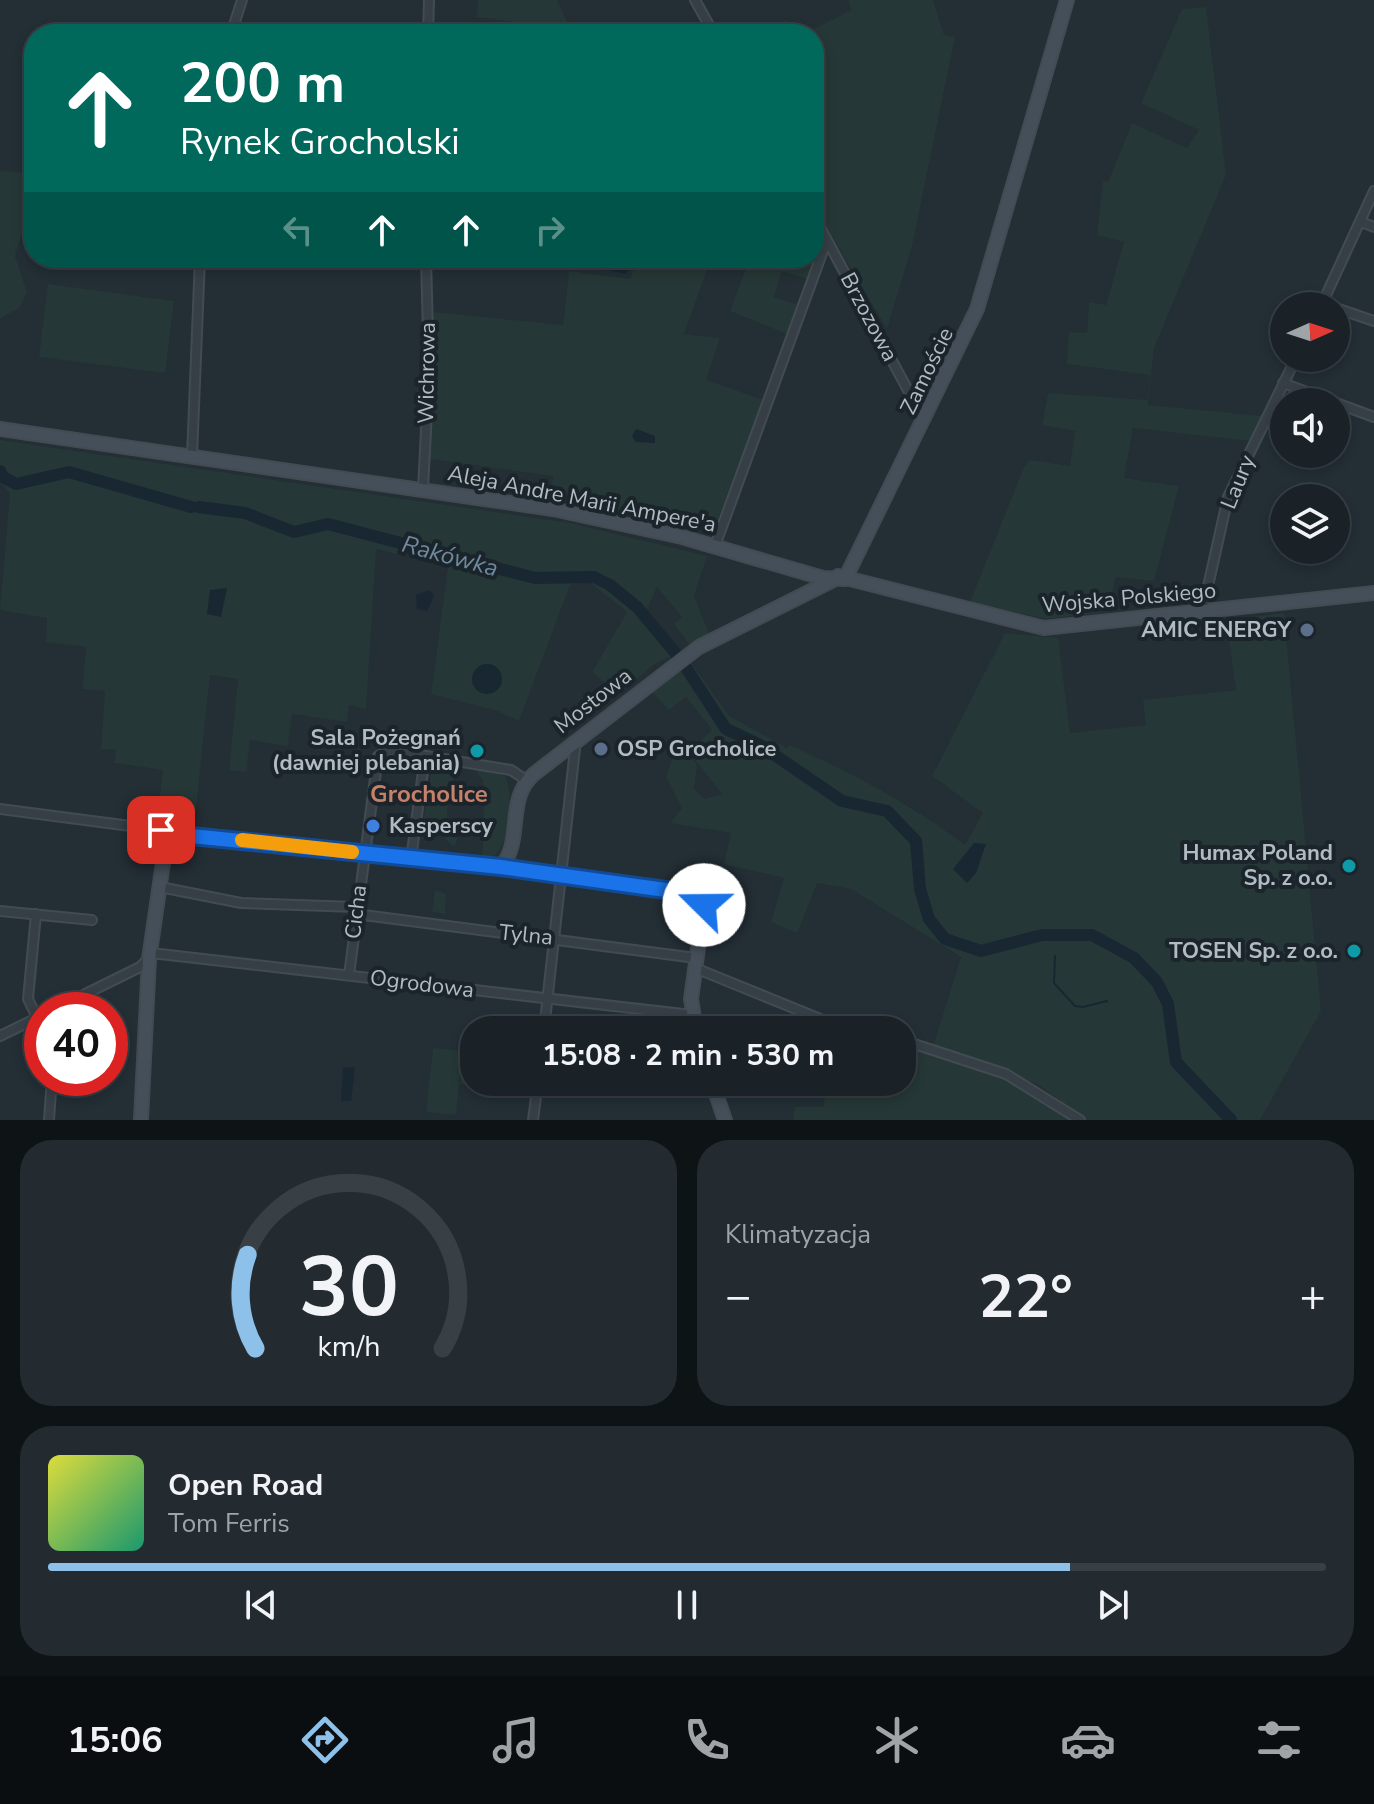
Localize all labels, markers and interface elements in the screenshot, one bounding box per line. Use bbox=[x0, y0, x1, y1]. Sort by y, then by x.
text: 200 m bbox=[180, 45, 345, 122]
icon: ahead bbox=[48, 56, 152, 160]
text: Rynek Grocholski bbox=[180, 118, 460, 167]
icon: left bbox=[276, 208, 320, 252]
icon: ahead bbox=[360, 208, 404, 252]
icon: ahead bbox=[444, 208, 488, 252]
icon: right bbox=[528, 208, 572, 252]
street label: Brzozowa bbox=[833, 267, 905, 367]
north arrow bbox=[1270, 292, 1350, 372]
map controls bbox=[1270, 292, 1350, 564]
street label: Wichrowa bbox=[411, 322, 443, 424]
street label: Zamoście bbox=[893, 323, 961, 419]
button: sound bbox=[1270, 388, 1350, 468]
street label: Laury bbox=[1214, 450, 1263, 513]
street label: Aleja Andre Marii Ampere'a bbox=[445, 458, 719, 540]
button: layers bbox=[1270, 484, 1350, 564]
water label: Rakówka bbox=[398, 528, 502, 584]
street label: Wojska Polskiego bbox=[1041, 575, 1217, 621]
place label: AMIC ENERGY bbox=[1141, 615, 1292, 645]
marker: AMIC ENERGY bbox=[1298, 621, 1316, 639]
street label: Mostowa bbox=[548, 661, 638, 741]
place label: Sala Pożegnań (dawniej plebania) bbox=[272, 723, 461, 778]
place label: OSP Grocholice bbox=[617, 734, 776, 764]
marker: OSP Grocholice bbox=[592, 740, 610, 758]
marker: Sala Pożegnań (dawniej plebania) bbox=[468, 742, 486, 760]
district label: Grocholice bbox=[370, 778, 488, 810]
pin bbox=[127, 796, 195, 864]
icon: arrive bbox=[139, 808, 183, 852]
place label: Kasperscy bbox=[389, 811, 493, 841]
marker: Kasperscy bbox=[364, 817, 382, 835]
place label: Humax Poland Sp. z o.o. bbox=[1182, 838, 1333, 893]
marker: Humax Poland Sp. z o.o. bbox=[1340, 857, 1358, 875]
position arrow bbox=[662, 863, 746, 947]
street label: Cicha bbox=[338, 883, 374, 941]
street label: Tylna bbox=[498, 917, 554, 953]
place label: TOSEN Sp. z o.o. bbox=[1169, 936, 1338, 966]
marker: TOSEN Sp. z o.o. bbox=[1345, 942, 1363, 960]
street label: Ogrodowa bbox=[368, 963, 476, 1005]
speed limit sign: 40 bbox=[24, 992, 128, 1096]
text: 15:08 · 2 min · 530 m bbox=[542, 1035, 834, 1076]
text: Klimatyzacja bbox=[725, 1217, 871, 1252]
text: 30 bbox=[299, 1231, 398, 1344]
text: 22° bbox=[978, 1256, 1073, 1338]
text: − bbox=[725, 1267, 751, 1327]
text: + bbox=[1300, 1267, 1326, 1327]
text: km/h bbox=[317, 1327, 380, 1366]
text: Open Road bbox=[168, 1465, 323, 1506]
text: Tom Ferris bbox=[168, 1506, 290, 1541]
icon: previous bbox=[239, 1583, 283, 1627]
icon: pause bbox=[665, 1583, 709, 1627]
icon: next bbox=[1091, 1583, 1135, 1627]
icon: directions bbox=[297, 1712, 353, 1768]
icon: music bbox=[488, 1712, 544, 1768]
icon: phone bbox=[679, 1712, 735, 1768]
icon: climate bbox=[869, 1712, 925, 1768]
icon: car bbox=[1060, 1712, 1116, 1768]
icon: filters bbox=[1251, 1712, 1307, 1768]
text: 15:06 bbox=[67, 1716, 163, 1765]

